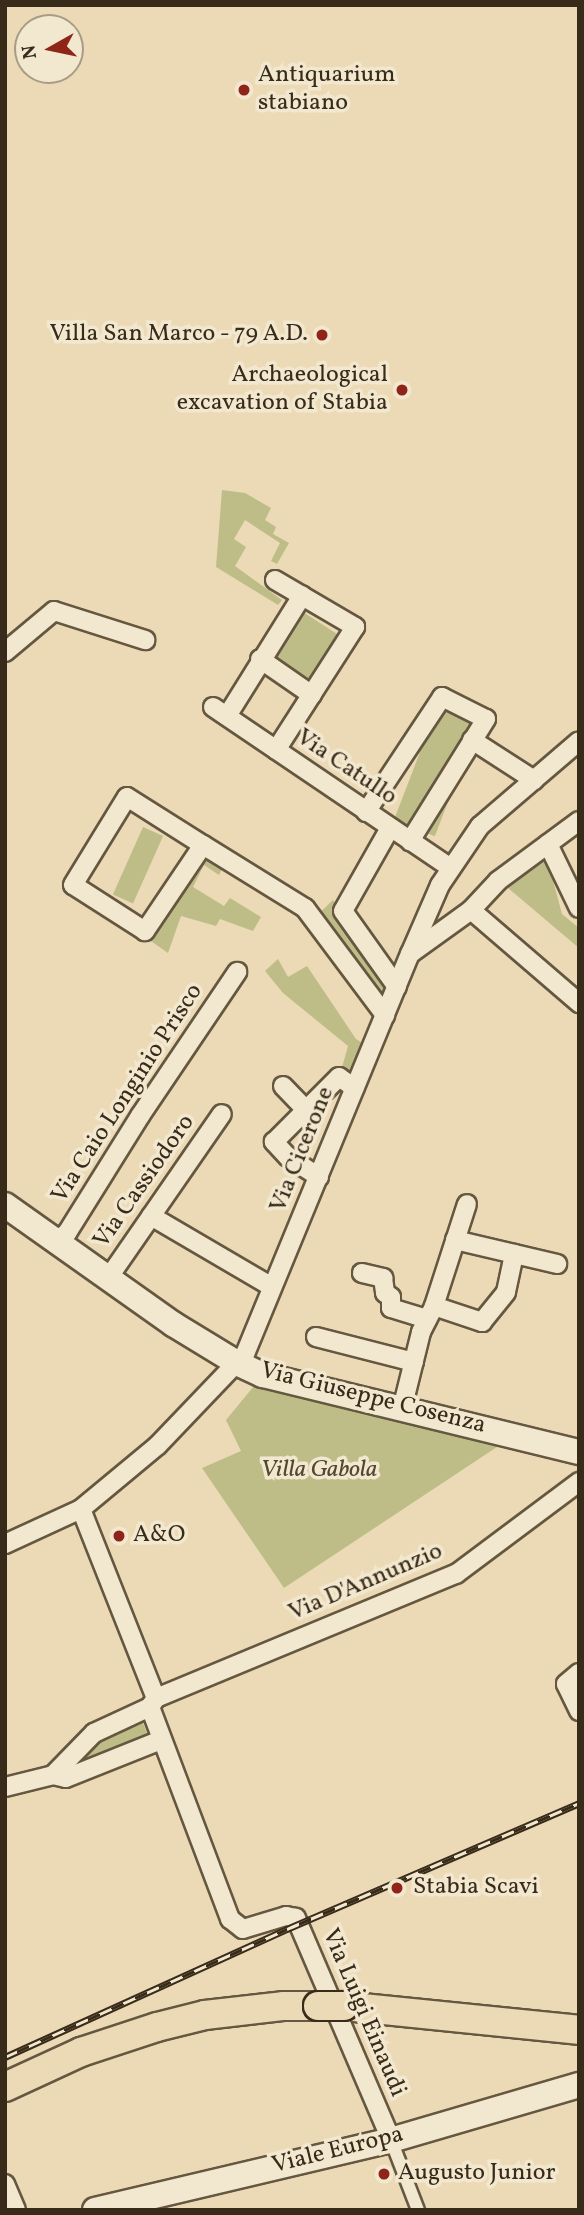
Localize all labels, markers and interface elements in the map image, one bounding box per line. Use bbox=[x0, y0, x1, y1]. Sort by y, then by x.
north arrow bbox=[14, 14, 84, 84]
text: N bbox=[16, 43, 44, 61]
place label: Antiquarium stabiano bbox=[258, 62, 396, 118]
marker: Antiquarium stabiano bbox=[236, 82, 252, 98]
place label: Villa San Marco - 79 A.D. bbox=[49, 321, 308, 349]
marker: Villa San Marco - 79 A.D. bbox=[314, 327, 330, 343]
place label: Archaeological excavation of Stabia bbox=[179, 362, 388, 418]
marker: Archaeological excavation of Stabia bbox=[394, 382, 410, 398]
street label: Via Catullo bbox=[290, 724, 402, 812]
street label: Via Caio Longinio Prisco bbox=[46, 979, 210, 1209]
street label: Via Cicerone bbox=[265, 1083, 341, 1217]
street label: Via Cassiodoro bbox=[88, 1110, 202, 1254]
street label: Via Giuseppe Cosenza bbox=[257, 1357, 489, 1441]
park label: Villa Gabola bbox=[261, 1457, 377, 1485]
place label: A&O bbox=[133, 1522, 185, 1550]
marker: A&O bbox=[111, 1528, 127, 1544]
street label: Via D'Annunzio bbox=[285, 1538, 447, 1628]
place label: Stabia Scavi bbox=[413, 1874, 539, 1902]
marker: Stabia Scavi bbox=[387, 1878, 407, 1898]
street label: Via Luigi Einaudi bbox=[315, 1925, 411, 2101]
street label: Viale Europa bbox=[269, 2121, 407, 2181]
place label: Augusto Junior bbox=[398, 2160, 556, 2188]
marker: Augusto Junior bbox=[376, 2166, 392, 2182]

